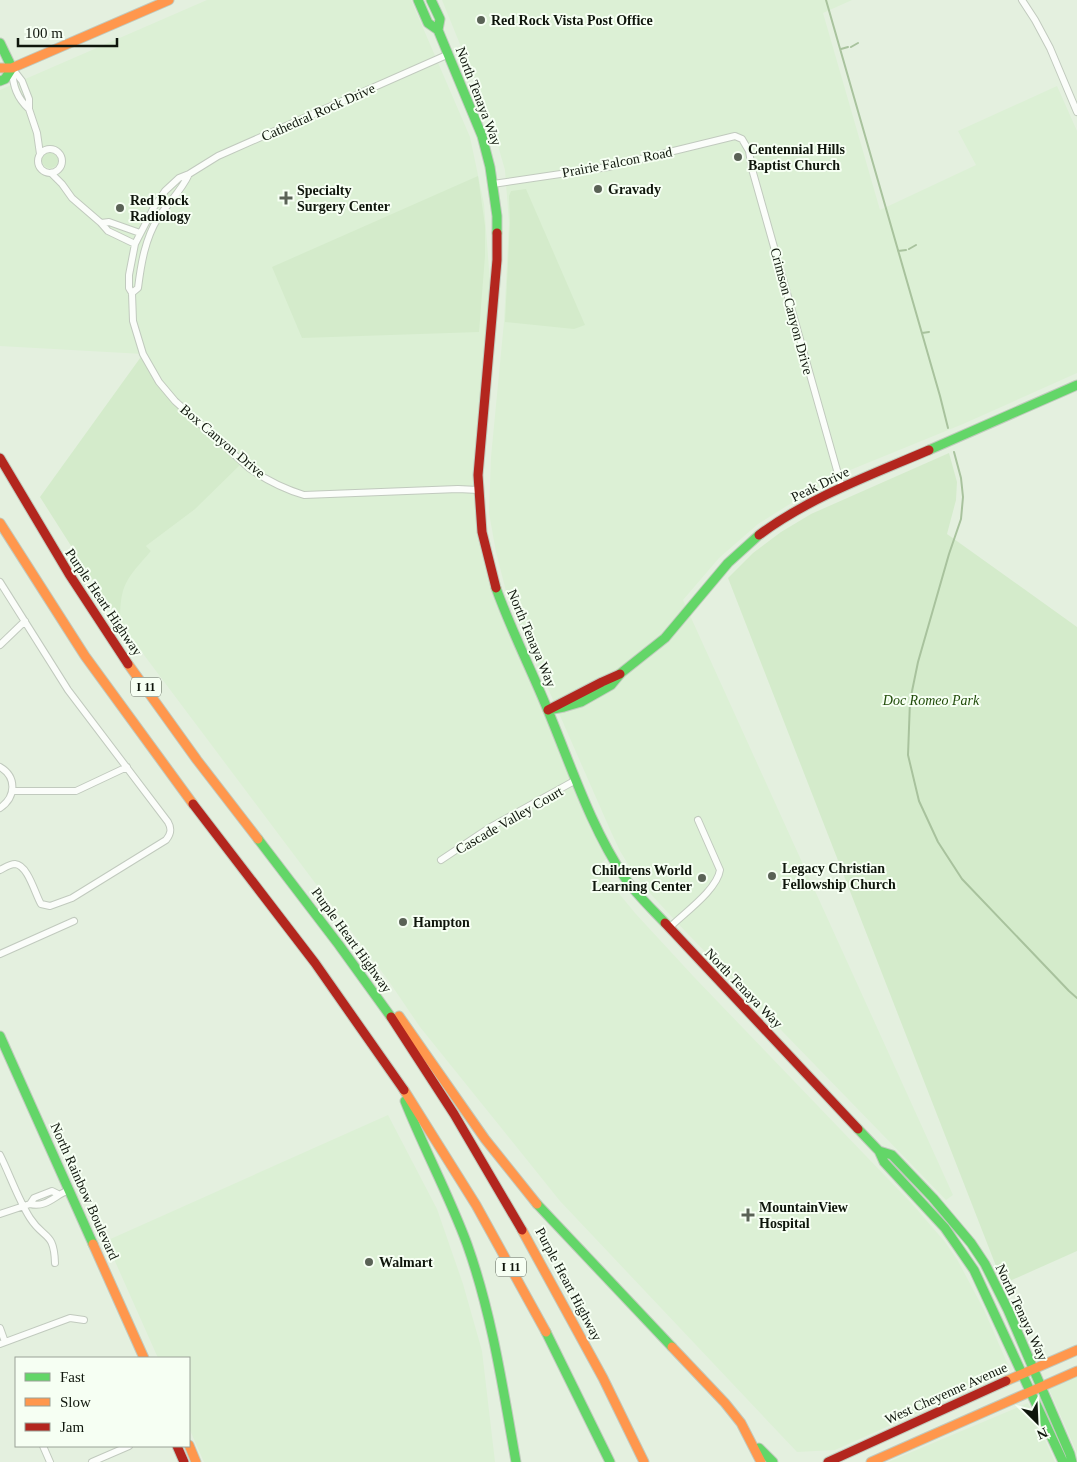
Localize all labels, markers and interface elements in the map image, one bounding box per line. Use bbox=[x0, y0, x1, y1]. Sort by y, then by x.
place label: Red Rock Vista Post Office bbox=[491, 13, 653, 28]
marker: Red Rock Vista Post Office bbox=[475, 14, 487, 26]
scale bar bbox=[18, 15, 116, 47]
text: 100 m bbox=[25, 25, 63, 41]
street label: North Tenaya Way bbox=[453, 45, 504, 148]
street label: Cathedral Rock Drive bbox=[259, 81, 377, 144]
place label: Centennial Hills Baptist Church bbox=[748, 142, 845, 173]
street label: Prairie Falcon Road bbox=[561, 144, 673, 181]
marker: Centennial Hills Baptist Church bbox=[732, 151, 744, 163]
place label: Gravady bbox=[608, 182, 661, 197]
place label: Specialty Surgery Center bbox=[297, 183, 390, 214]
marker: Gravady bbox=[592, 183, 604, 195]
marker: Specialty Surgery Center bbox=[279, 191, 293, 205]
place label: Red Rock Radiology bbox=[130, 193, 191, 224]
marker: Red Rock Radiology bbox=[114, 202, 126, 214]
street label: Crimson Canyon Drive bbox=[767, 246, 816, 376]
street label: Box Canyon Drive bbox=[177, 402, 268, 481]
street label: Peak Drive bbox=[789, 464, 852, 505]
street label: Purple Heart Highway bbox=[62, 546, 145, 659]
street label: North Tenaya Way bbox=[504, 587, 559, 689]
road number: I 11 bbox=[131, 678, 161, 696]
park label: Doc Romeo Park bbox=[882, 693, 980, 708]
street label: Cascade Valley Court bbox=[453, 784, 566, 857]
place label: Legacy Christian Fellowship Church bbox=[782, 861, 896, 892]
place label: Childrens World Learning Center bbox=[592, 863, 692, 894]
marker: Legacy Christian Fellowship Church bbox=[766, 870, 778, 882]
marker: Childrens World Learning Center bbox=[696, 872, 708, 884]
street label: Purple Heart Highway bbox=[309, 885, 395, 996]
place label: Hampton bbox=[413, 915, 470, 930]
marker: Hampton bbox=[397, 916, 409, 928]
street label: North Tenaya Way bbox=[702, 945, 785, 1031]
street label: North Rainbow Boulevard bbox=[47, 1120, 122, 1262]
place label: MountainView Hospital bbox=[759, 1200, 849, 1231]
marker: MountainView Hospital bbox=[741, 1208, 755, 1222]
street label: Purple Heart Highway bbox=[532, 1225, 605, 1343]
place label: Walmart bbox=[379, 1255, 433, 1270]
marker: Walmart bbox=[363, 1256, 375, 1268]
road number: I 11 bbox=[496, 1258, 526, 1276]
street label: North Tenaya Way bbox=[993, 1262, 1050, 1363]
legend bbox=[15, 1357, 190, 1447]
street label: West Cheyenne Avenue bbox=[883, 1360, 1010, 1427]
text: Fast bbox=[60, 1369, 86, 1385]
text: Slow bbox=[60, 1394, 91, 1410]
north arrow bbox=[1012, 1397, 1062, 1447]
text: Jam bbox=[60, 1419, 84, 1435]
text: N bbox=[1034, 1425, 1050, 1442]

